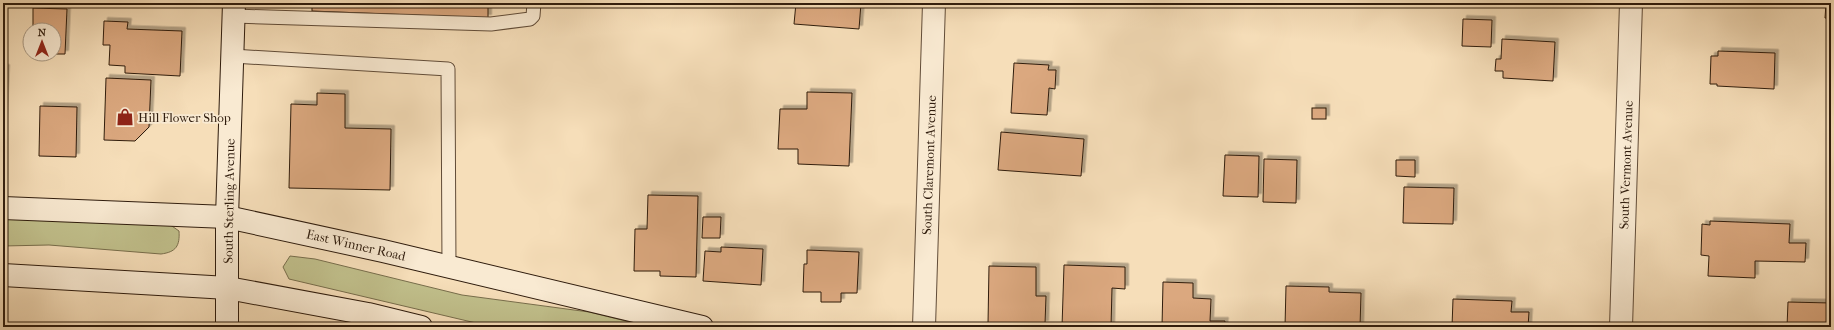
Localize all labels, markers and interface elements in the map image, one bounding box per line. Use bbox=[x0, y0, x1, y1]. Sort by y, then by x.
north arrow bbox=[22, 22, 62, 62]
text: N bbox=[38, 26, 47, 39]
street label: South Claremont Avenue bbox=[919, 94, 939, 235]
street label: South Vermont Avenue bbox=[1616, 100, 1636, 230]
shop icon: Hill Flower Shop bbox=[115, 107, 135, 127]
place label: Hill Flower Shop bbox=[138, 110, 231, 125]
street label: South Sterling Avenue bbox=[220, 138, 238, 264]
street label: East Winner Road bbox=[305, 226, 408, 264]

